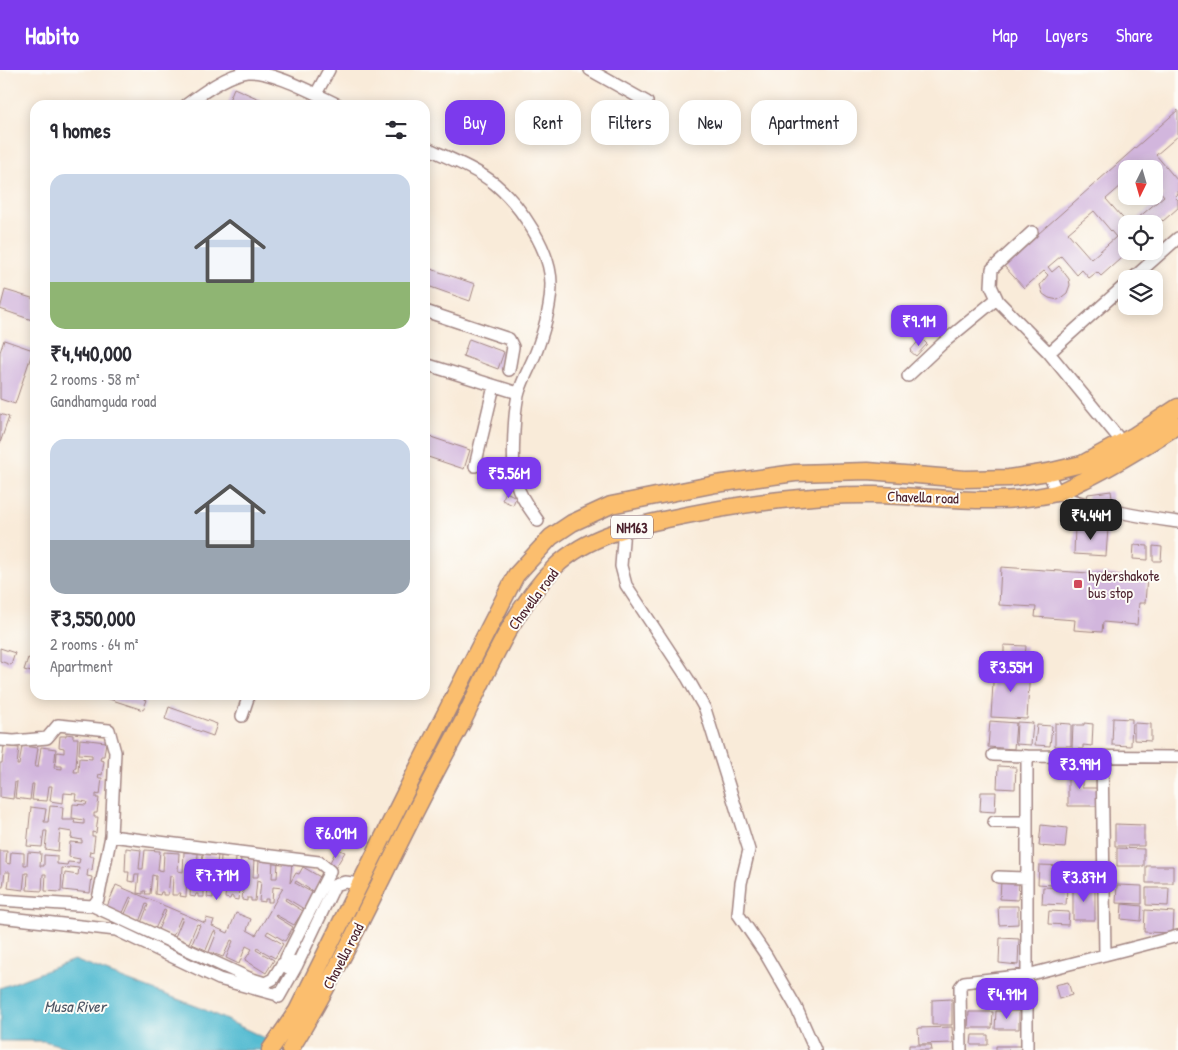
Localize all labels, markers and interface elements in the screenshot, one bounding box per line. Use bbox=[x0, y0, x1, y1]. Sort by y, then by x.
text: Habito bbox=[25, 19, 79, 51]
text: Map bbox=[992, 23, 1018, 48]
text: Layers bbox=[1046, 23, 1088, 48]
text: Share bbox=[1116, 23, 1153, 48]
chip: Buy bbox=[445, 100, 505, 145]
chip: Rent bbox=[515, 100, 581, 145]
chip: Filters bbox=[591, 100, 669, 145]
chip: New bbox=[679, 100, 741, 145]
chip: Apartment bbox=[751, 100, 857, 145]
text: 9 homes bbox=[50, 116, 111, 145]
icon: filters bbox=[382, 116, 410, 144]
north arrow bbox=[1118, 160, 1162, 205]
map controls bbox=[1118, 160, 1163, 315]
icon: home bbox=[185, 206, 275, 296]
button: locate bbox=[1118, 215, 1163, 260]
button: layers bbox=[1118, 270, 1163, 315]
pin: ₹9.1M bbox=[884, 304, 954, 347]
text: ₹9.1M bbox=[902, 310, 936, 332]
text: ₹4,440,000 bbox=[50, 339, 132, 368]
text: 2 rooms · 58 m² bbox=[50, 368, 140, 390]
text: Gandhamguda road bbox=[50, 390, 156, 412]
pin: ₹5.56M bbox=[468, 456, 550, 499]
text: ₹5.56M bbox=[488, 462, 530, 484]
icon: home bbox=[185, 471, 275, 561]
street label: Chavella road bbox=[887, 485, 959, 509]
pin: ₹4.44M bbox=[1050, 498, 1132, 541]
text: ₹4.44M bbox=[1071, 504, 1111, 526]
road number: NH163 bbox=[611, 516, 653, 538]
street label: Chavella road bbox=[503, 564, 563, 634]
place label: hydershakote bus stop bbox=[1088, 565, 1160, 603]
marker: hydershakote bus stop bbox=[1072, 578, 1084, 590]
text: ₹3,550,000 bbox=[50, 604, 135, 633]
text: 2 rooms · 64 m² bbox=[50, 633, 138, 655]
pin: ₹3.55M bbox=[970, 650, 1052, 693]
text: Apartment bbox=[50, 655, 113, 677]
text: ₹3.55M bbox=[990, 656, 1032, 678]
pin: ₹3.99M bbox=[1039, 748, 1121, 790]
text: ₹3.99M bbox=[1059, 753, 1101, 775]
pin: ₹6.01M bbox=[295, 816, 377, 859]
text: ₹6.01M bbox=[315, 822, 357, 844]
pin: ₹7.71M bbox=[176, 858, 258, 901]
pin: ₹3.87M bbox=[1043, 860, 1125, 903]
text: ₹7.71M bbox=[195, 864, 239, 886]
text: ₹3.87M bbox=[1062, 866, 1106, 888]
street label: Chavella road bbox=[317, 919, 369, 993]
pin: ₹4.91M bbox=[966, 978, 1048, 1020]
text: ₹4.91M bbox=[987, 983, 1027, 1005]
water label: Musa River bbox=[44, 995, 108, 1017]

